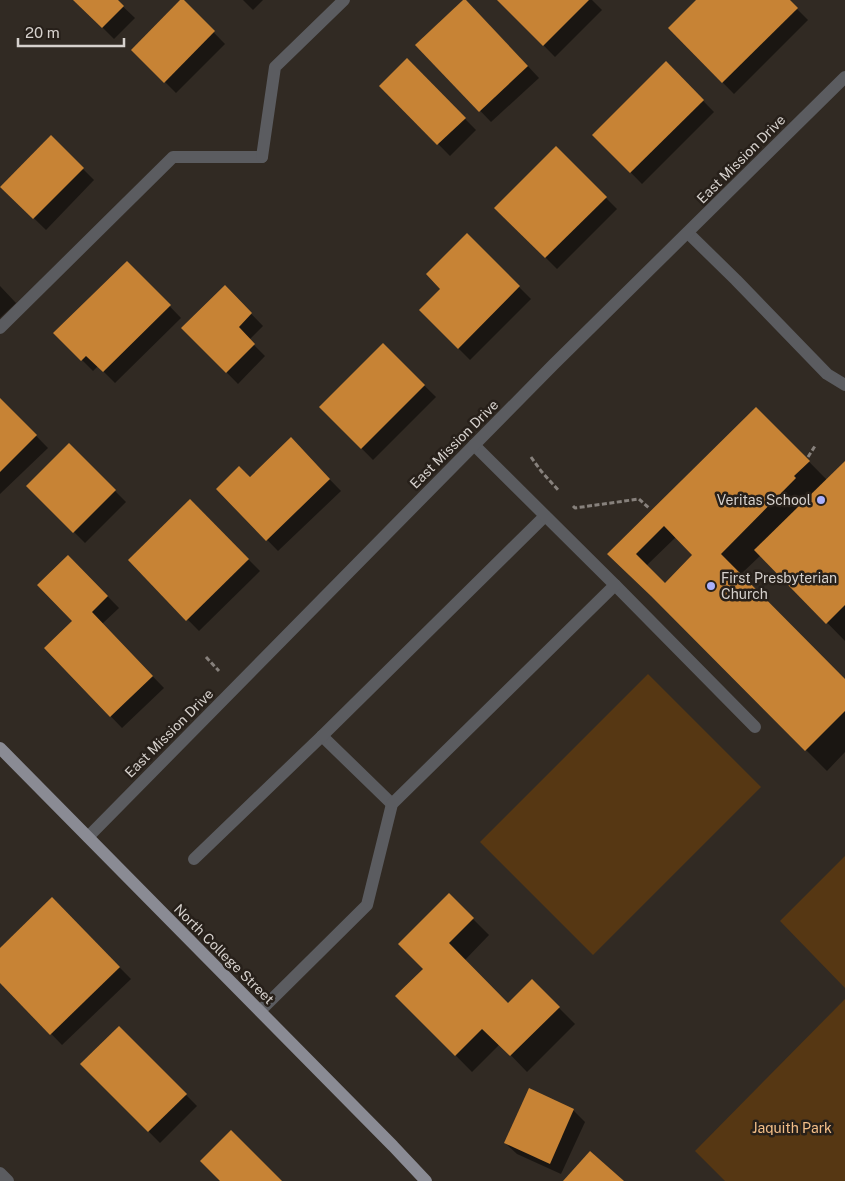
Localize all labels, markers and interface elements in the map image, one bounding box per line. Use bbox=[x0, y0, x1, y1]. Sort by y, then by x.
scale bar bbox=[18, 15, 124, 47]
text: 20 m bbox=[25, 24, 60, 41]
street label: East Mission Drive bbox=[693, 111, 789, 207]
street label: East Mission Drive bbox=[406, 396, 502, 492]
place label: Veritas School bbox=[717, 492, 811, 508]
marker: Veritas School bbox=[815, 494, 827, 506]
place label: First Presbyterian Church bbox=[721, 570, 837, 602]
marker: First Presbyterian Church bbox=[705, 580, 717, 592]
street label: East Mission Drive bbox=[121, 685, 217, 781]
street label: North College Street bbox=[171, 901, 277, 1007]
park label: Jaquith Park bbox=[752, 1120, 832, 1136]

